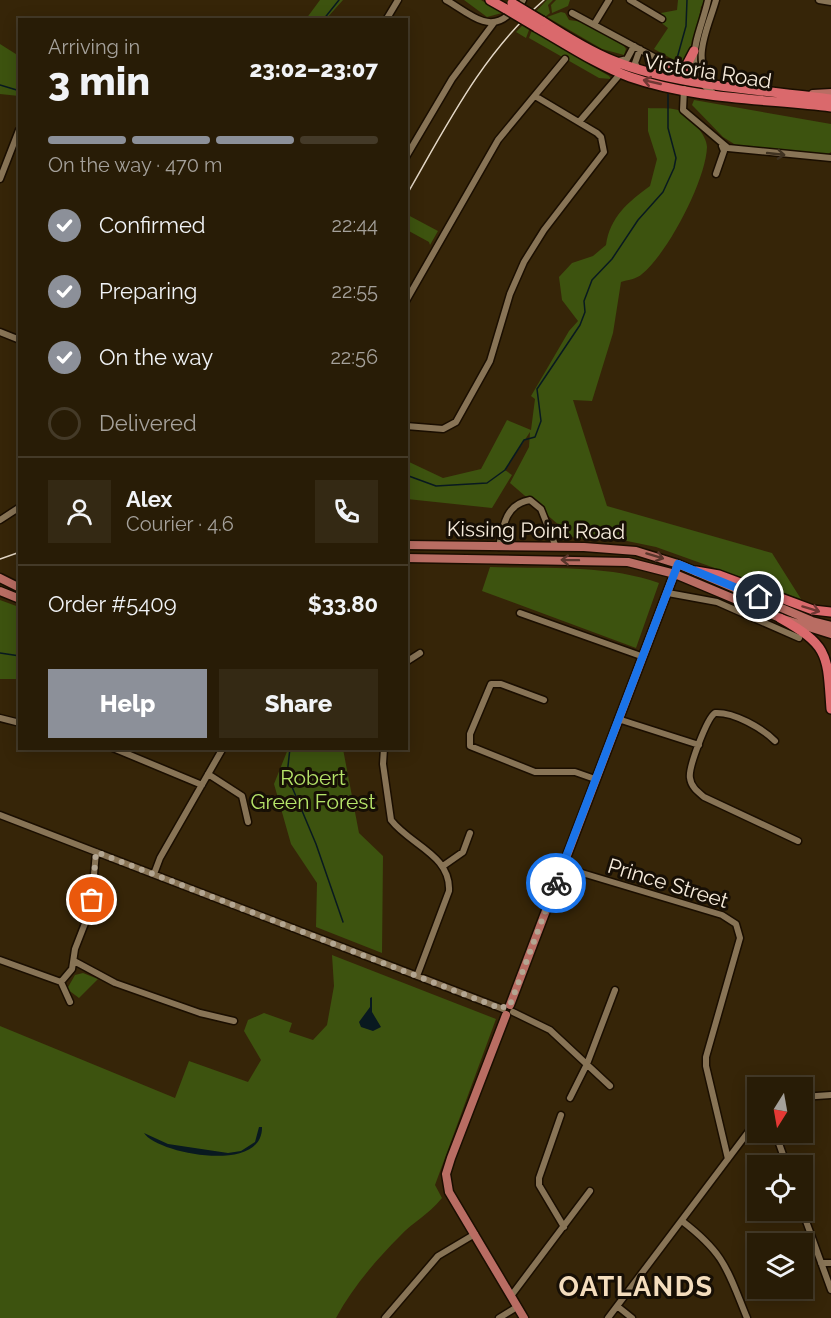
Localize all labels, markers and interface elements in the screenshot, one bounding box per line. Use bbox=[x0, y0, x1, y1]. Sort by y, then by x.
text: Arriving in bbox=[48, 35, 140, 59]
street label: Victoria Road bbox=[642, 49, 774, 93]
text: 23:02–23:07 bbox=[249, 56, 378, 82]
text: 3 min bbox=[48, 58, 150, 104]
one-way arrow bbox=[642, 76, 661, 88]
one-way arrow bbox=[766, 149, 785, 160]
text: On the way · 470 m bbox=[48, 153, 222, 177]
icon: check bbox=[48, 209, 81, 242]
text: Confirmed bbox=[99, 212, 206, 238]
text: 22:44 bbox=[332, 213, 378, 237]
icon: check bbox=[48, 275, 81, 308]
text: Preparing bbox=[99, 278, 197, 304]
text: 22:55 bbox=[332, 279, 378, 303]
icon: check bbox=[48, 341, 81, 374]
text: On the way bbox=[99, 344, 213, 370]
text: 22:56 bbox=[330, 345, 378, 369]
text: Delivered bbox=[99, 410, 197, 436]
button: person bbox=[48, 480, 111, 543]
button: phone bbox=[315, 480, 378, 543]
text: Alex bbox=[126, 486, 172, 512]
text: Courier · 4.6 bbox=[126, 512, 234, 536]
street label: Kissing Point Road bbox=[447, 516, 625, 544]
one-way arrow bbox=[645, 551, 664, 562]
one-way arrow bbox=[560, 554, 580, 565]
pin bbox=[733, 571, 784, 622]
icon: home bbox=[742, 580, 775, 613]
text: Order #5409 bbox=[48, 591, 177, 617]
text: $33.80 bbox=[308, 591, 378, 617]
one-way arrow bbox=[801, 604, 820, 615]
button: Help bbox=[48, 669, 207, 738]
button: Share bbox=[219, 669, 378, 738]
park label: Robert Green Forest bbox=[250, 765, 376, 814]
courier bbox=[526, 853, 586, 913]
street label: Prince Street bbox=[605, 853, 731, 913]
icon: bike bbox=[540, 867, 573, 900]
pin bbox=[66, 874, 117, 925]
icon: bag bbox=[75, 883, 108, 916]
north arrow bbox=[747, 1077, 813, 1143]
map controls bbox=[747, 1077, 813, 1299]
button: locate bbox=[747, 1155, 813, 1221]
button: layers bbox=[747, 1233, 813, 1299]
district label: OATLANDS bbox=[558, 1271, 714, 1302]

